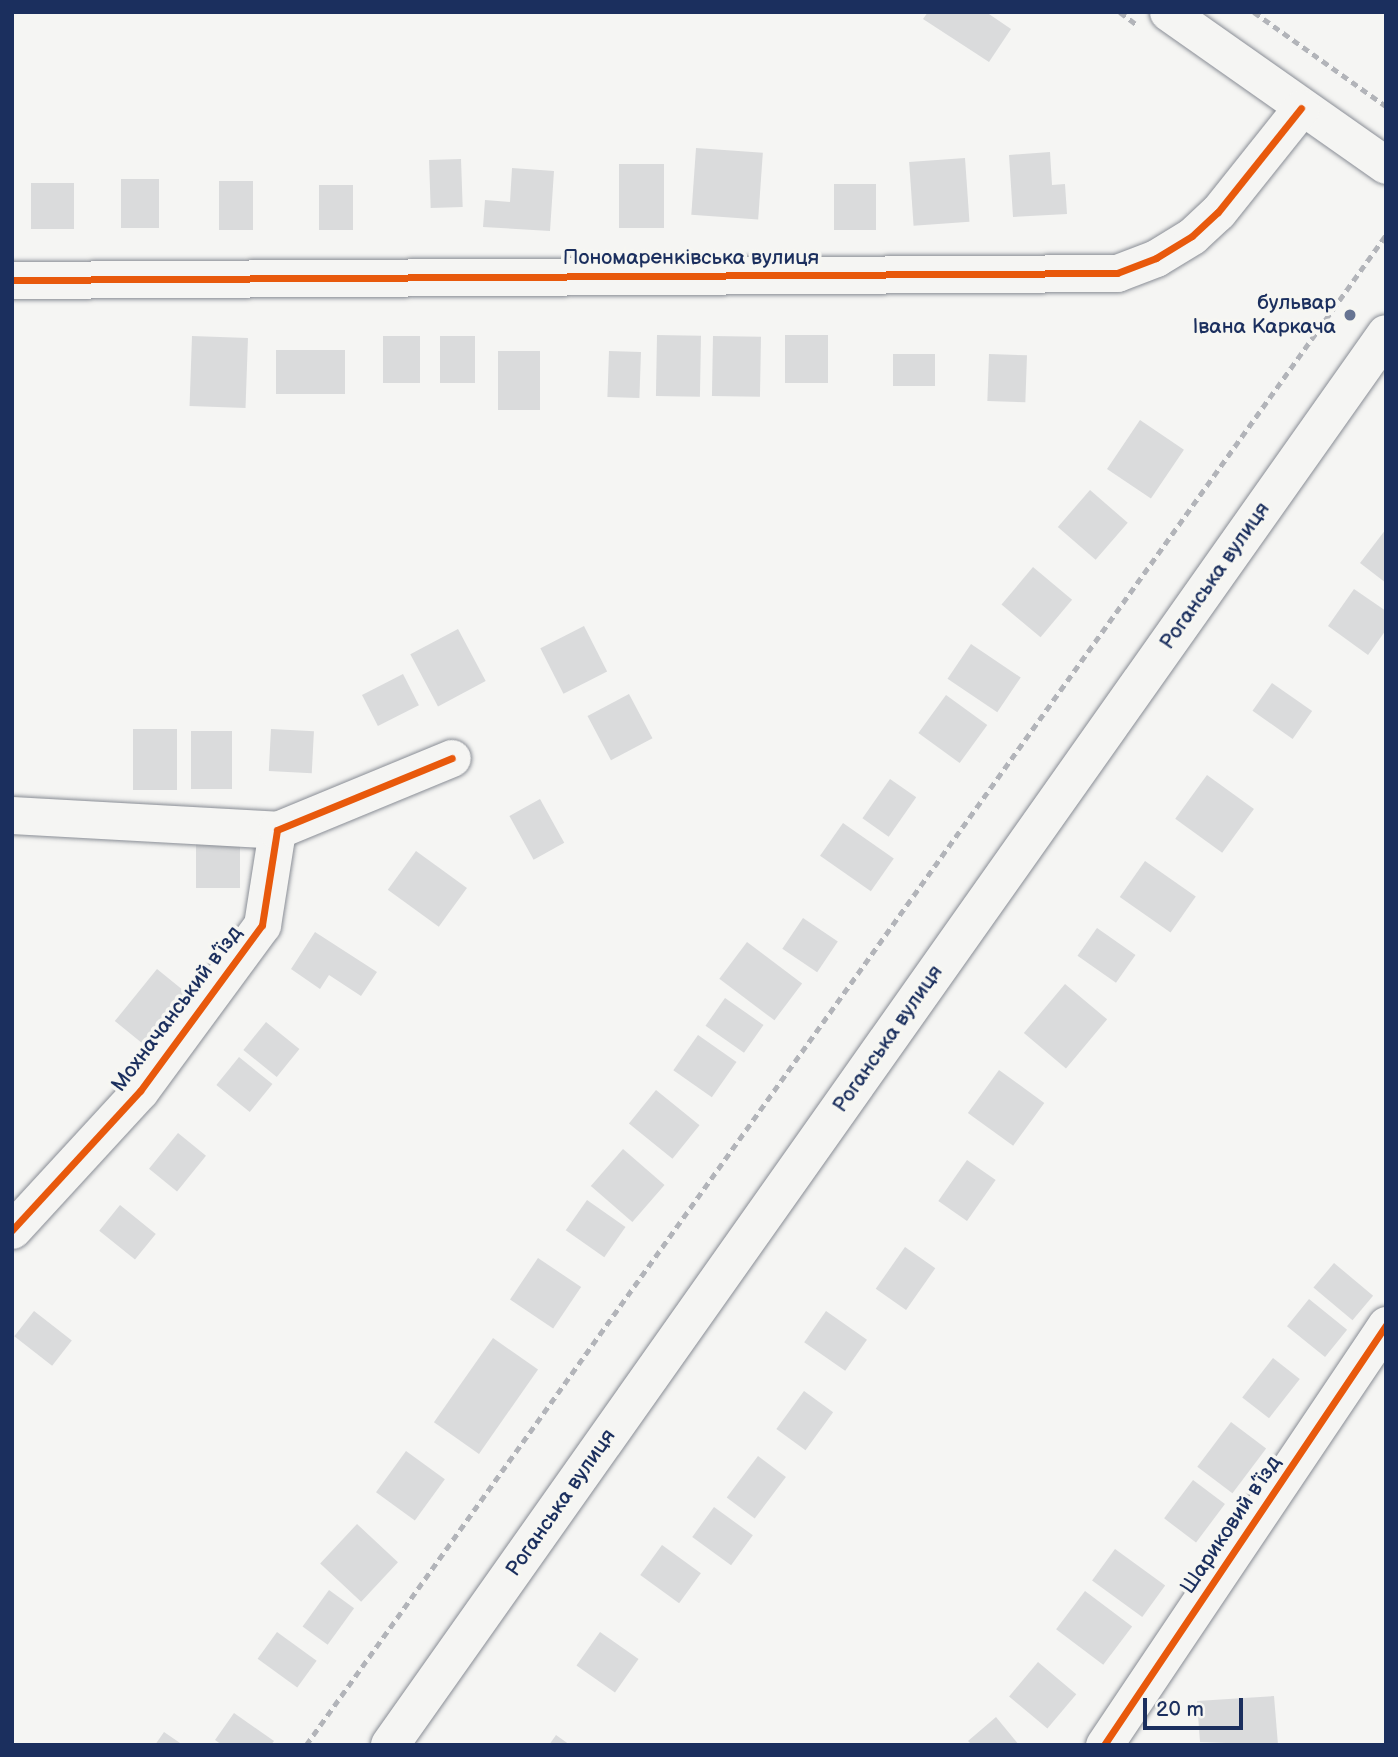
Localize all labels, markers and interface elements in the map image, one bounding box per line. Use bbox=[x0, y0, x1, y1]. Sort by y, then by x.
street label: Пономаренківська вулиця bbox=[563, 245, 819, 271]
place label: бульвар Івана Каркача bbox=[1192, 290, 1336, 340]
marker: бульвар Івана Каркача bbox=[1342, 307, 1358, 323]
street label: Роганська вулиця bbox=[1155, 497, 1275, 655]
street label: Мохначанський в’їзд bbox=[106, 921, 248, 1097]
street label: Роганська вулиця bbox=[828, 960, 948, 1118]
street label: Роганська вулиця bbox=[501, 1424, 621, 1582]
street label: Шариковий в’їзд bbox=[1175, 1451, 1287, 1599]
scale bar bbox=[1146, 1684, 1246, 1728]
text: 20 m bbox=[1156, 1697, 1204, 1722]

